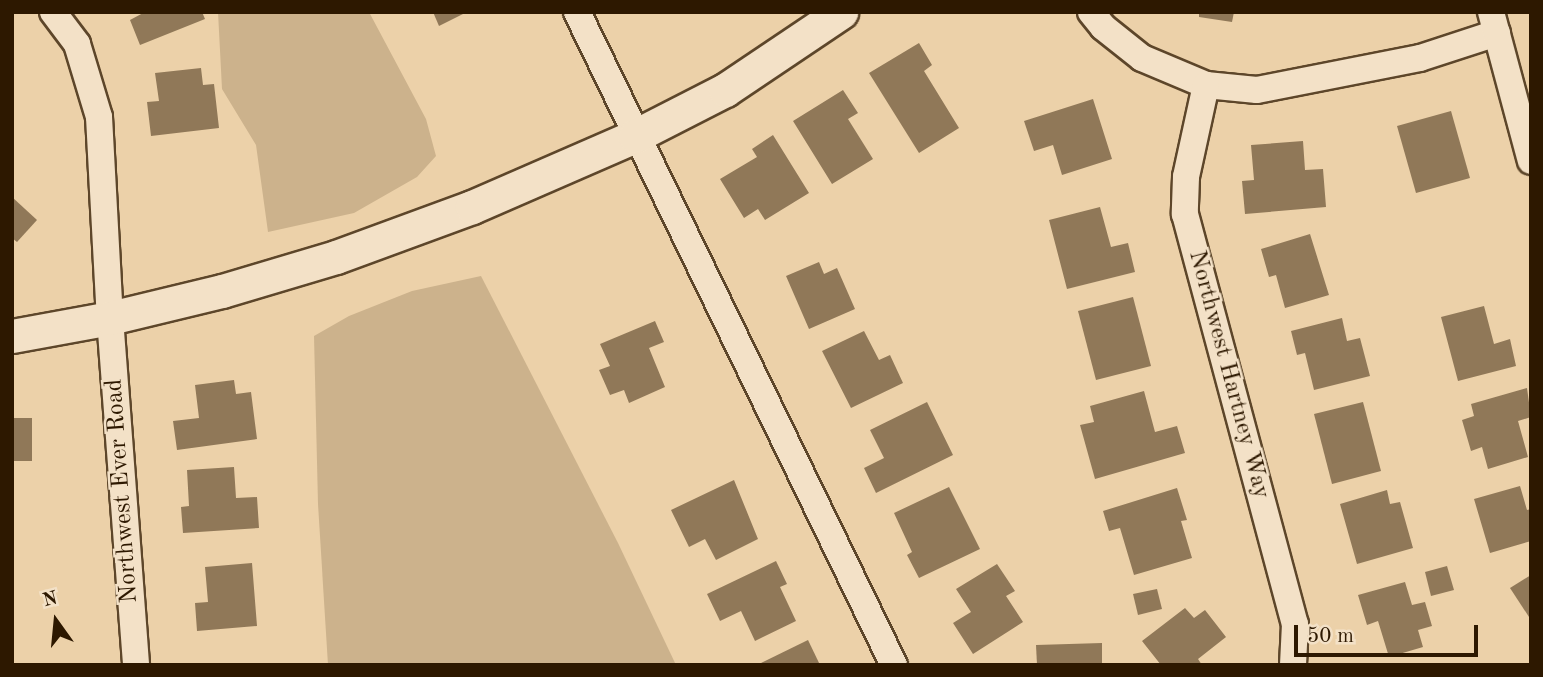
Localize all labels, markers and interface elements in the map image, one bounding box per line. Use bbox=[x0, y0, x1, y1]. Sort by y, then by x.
street label: Northwest Hartney Way bbox=[1181, 248, 1275, 502]
street label: Northwest Ever Road bbox=[101, 378, 145, 604]
north arrow bbox=[21, 586, 91, 656]
text: N bbox=[41, 589, 60, 611]
scale bar bbox=[1298, 610, 1482, 654]
text: 50 m bbox=[1307, 626, 1354, 647]

